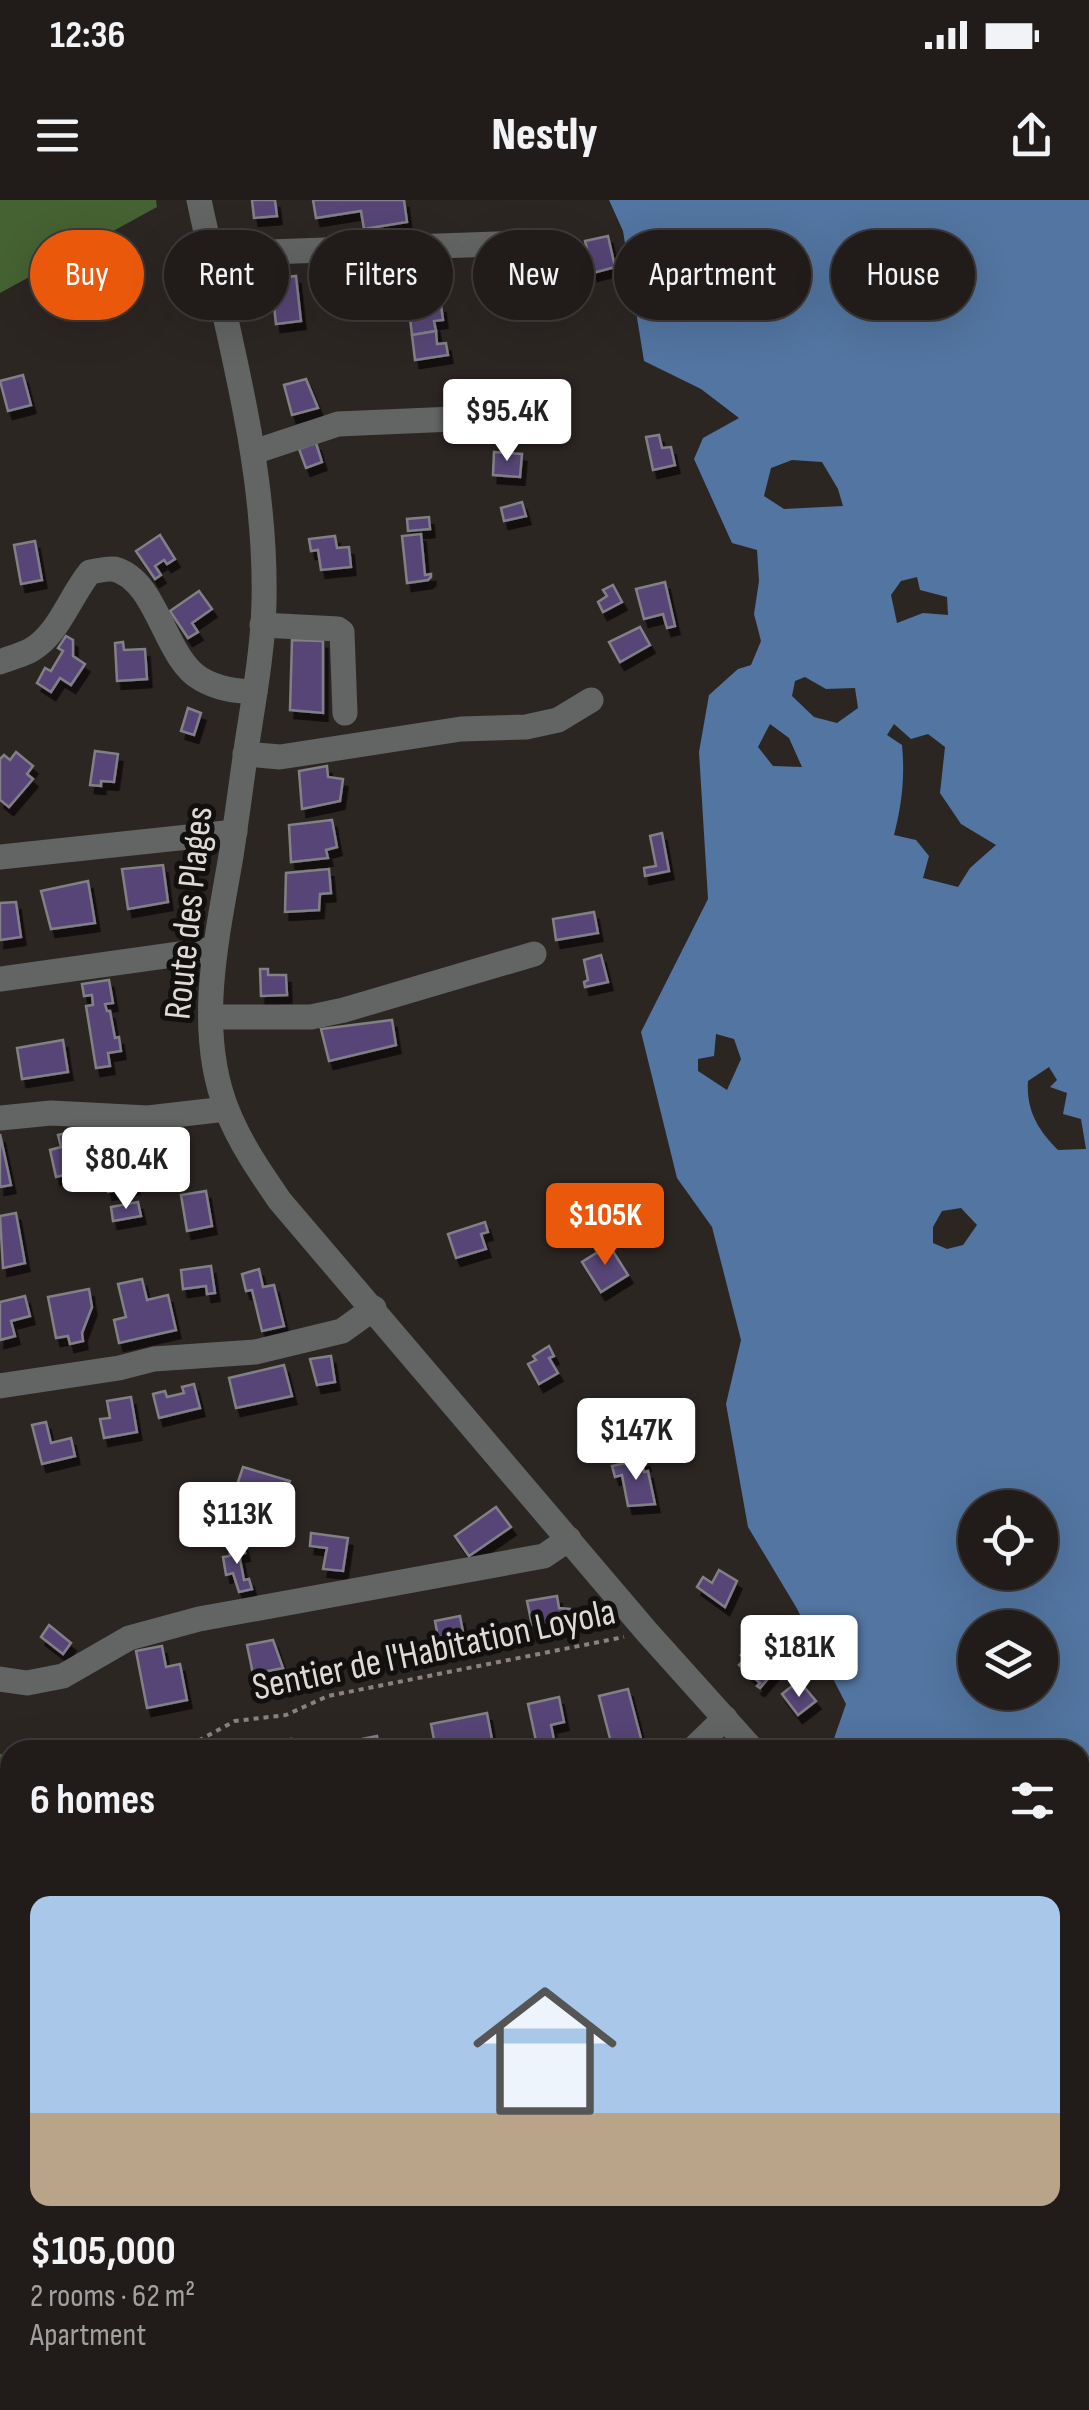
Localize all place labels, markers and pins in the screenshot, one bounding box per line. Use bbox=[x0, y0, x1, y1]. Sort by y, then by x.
pin: $95.4K bbox=[426, 379, 588, 464]
pin: $80.4K bbox=[45, 1127, 207, 1212]
pin: $105K bbox=[535, 1183, 675, 1268]
pin: $147K bbox=[566, 1398, 706, 1483]
pin: $113K bbox=[167, 1482, 307, 1567]
pin: $181K bbox=[729, 1615, 869, 1700]

